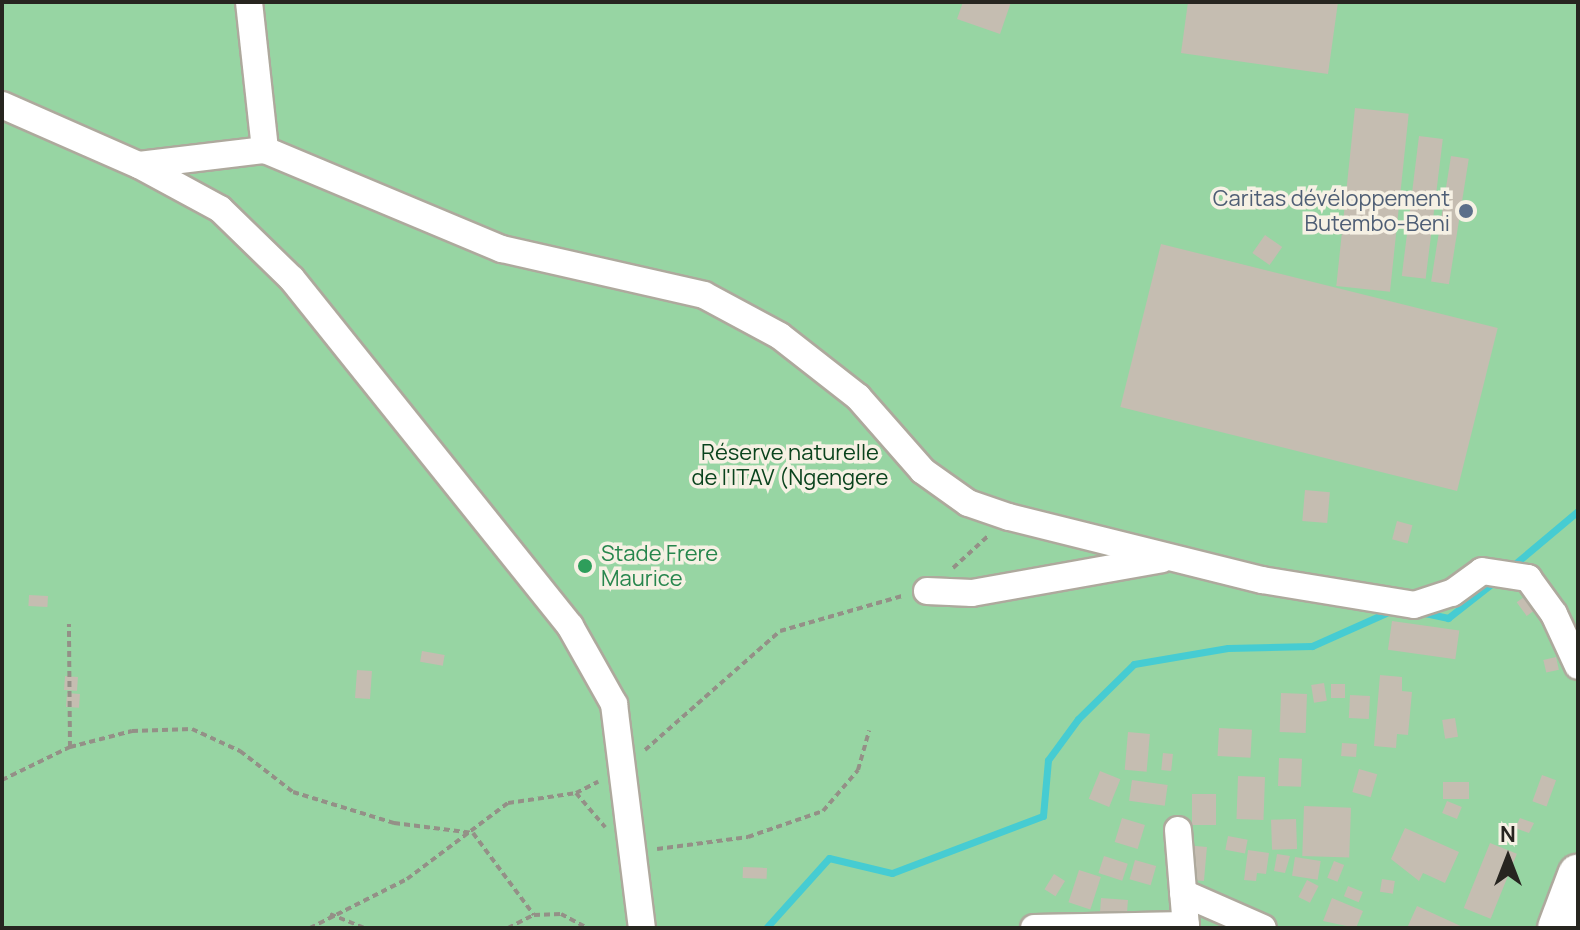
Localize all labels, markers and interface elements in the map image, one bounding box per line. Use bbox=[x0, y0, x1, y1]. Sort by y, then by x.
place label: Caritas dévéloppement Butembo-Beni bbox=[1213, 185, 1450, 236]
marker: Caritas dévéloppement Butembo-Beni bbox=[1457, 202, 1475, 220]
park label: Réserve naturelle de l'ITAV (Ngengere bbox=[692, 439, 888, 490]
place label: Stade Frere Maurice bbox=[601, 540, 718, 592]
marker: Stade Frere Maurice bbox=[576, 557, 594, 575]
north arrow bbox=[1468, 818, 1548, 898]
text: N bbox=[1500, 819, 1516, 849]

